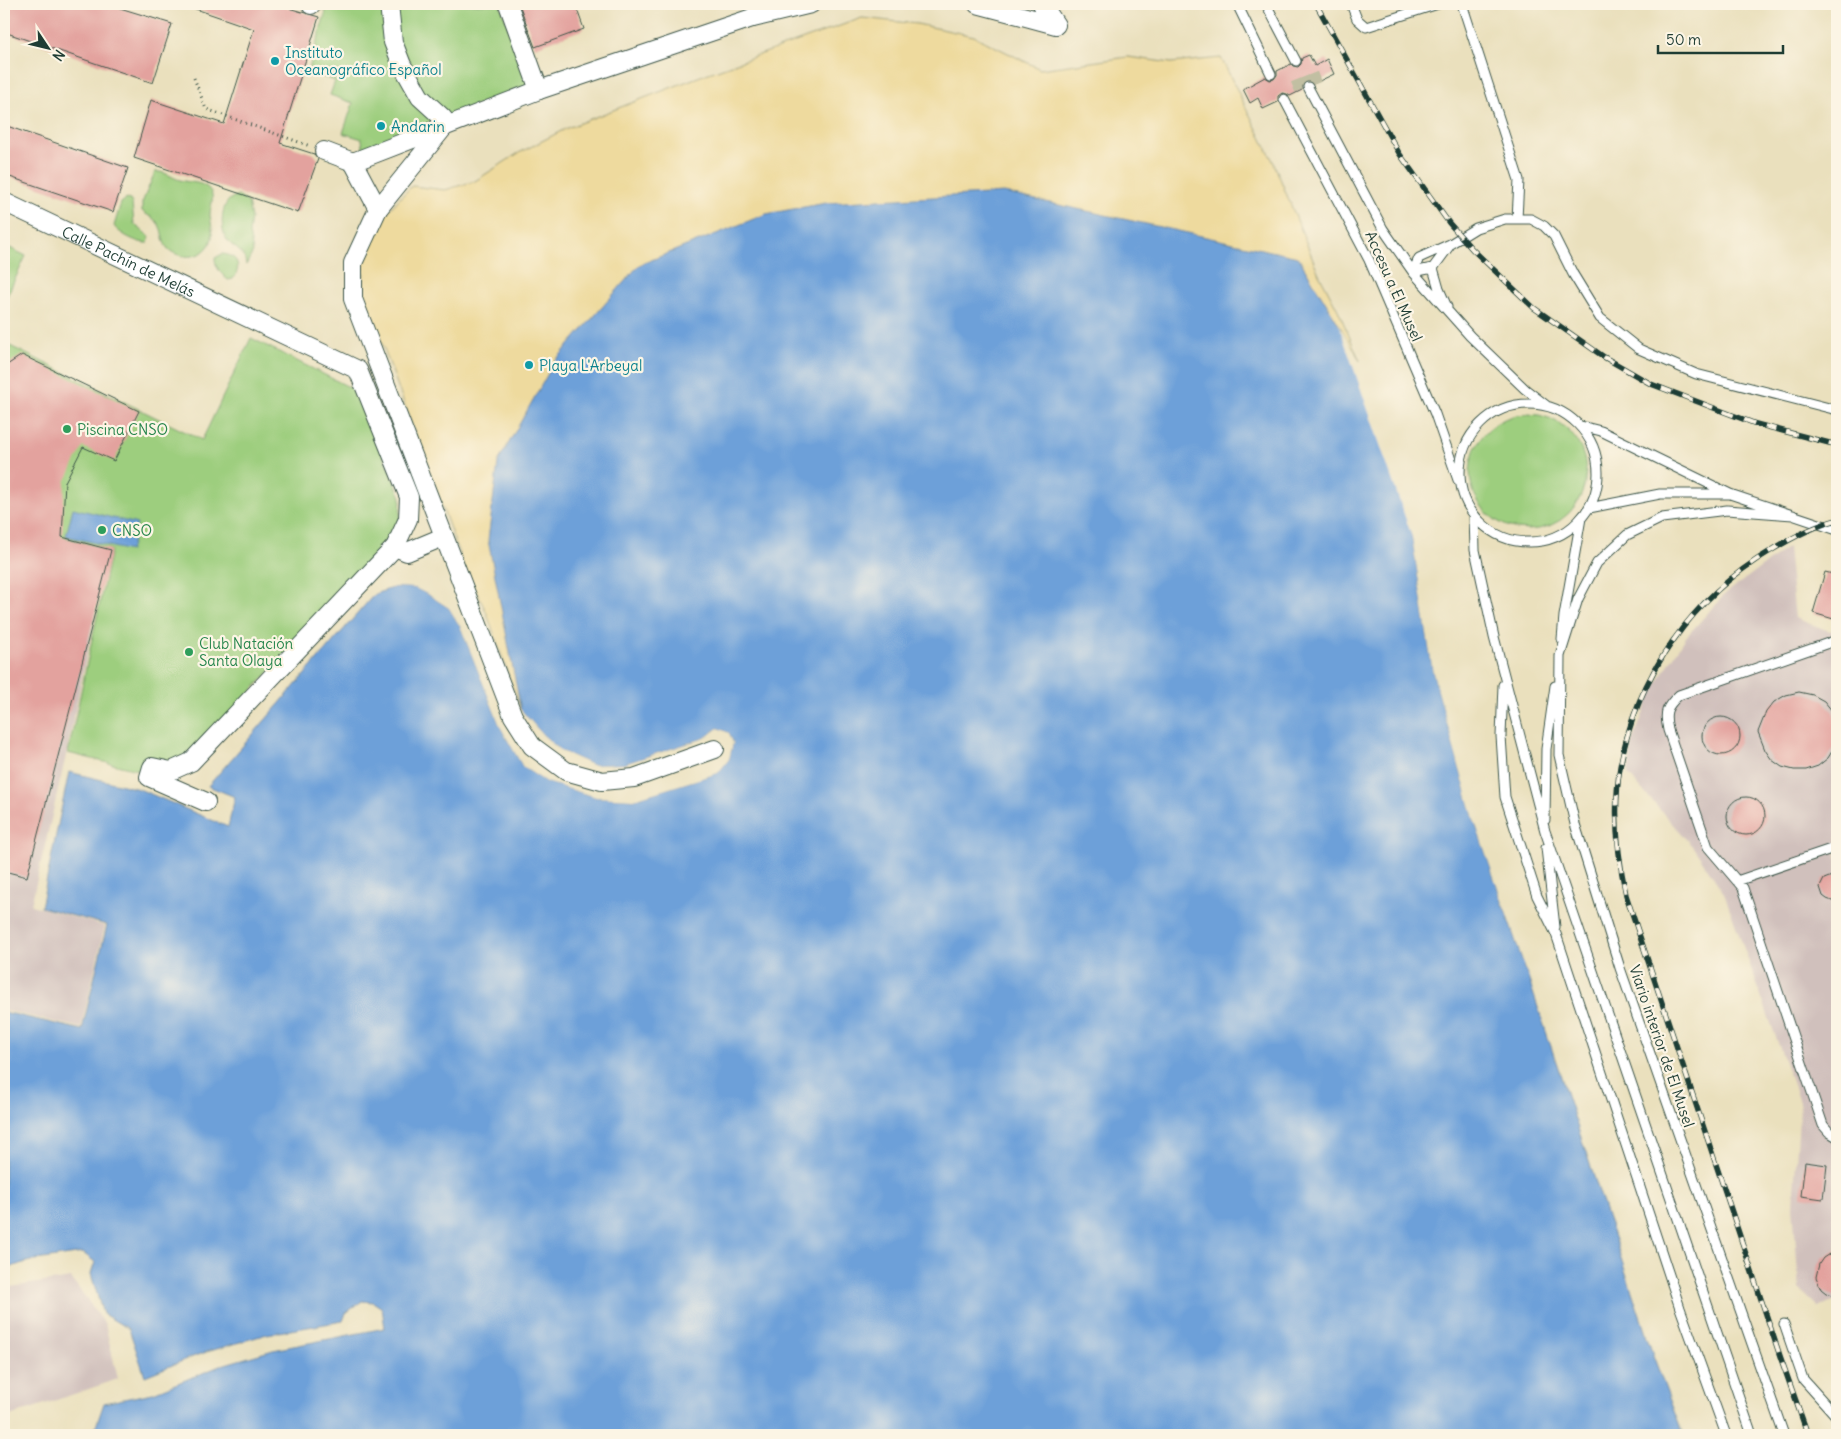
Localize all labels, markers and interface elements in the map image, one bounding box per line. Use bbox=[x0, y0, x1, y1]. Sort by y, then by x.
north arrow bbox=[22, 22, 72, 72]
scale bar bbox=[1658, 22, 1784, 54]
text: 50 m bbox=[1666, 30, 1701, 49]
place label: Instituto Oceanográfico Español bbox=[285, 43, 442, 79]
text: N bbox=[48, 46, 69, 65]
marker: Instituto Oceanográfico Español bbox=[269, 55, 281, 67]
place label: Andarin bbox=[391, 117, 445, 136]
marker: Andarin bbox=[375, 120, 387, 132]
street label: Calle Pachín de Melás bbox=[59, 221, 198, 301]
street label: Accesu a El Musel bbox=[1361, 228, 1427, 344]
place label: Playa L'Arbeyal bbox=[539, 356, 642, 375]
marker: Playa L'Arbeyal bbox=[523, 359, 535, 371]
place label: Piscina CNSO bbox=[77, 420, 168, 439]
marker: Piscina CNSO bbox=[61, 423, 73, 435]
place label: CNSO bbox=[112, 521, 152, 540]
marker: CNSO bbox=[96, 524, 108, 536]
place label: Club Natación Santa Olaya bbox=[199, 634, 294, 670]
marker: Club Natación Santa Olaya bbox=[183, 646, 195, 658]
street label: Viario interior de El Musel bbox=[1625, 962, 1699, 1130]

